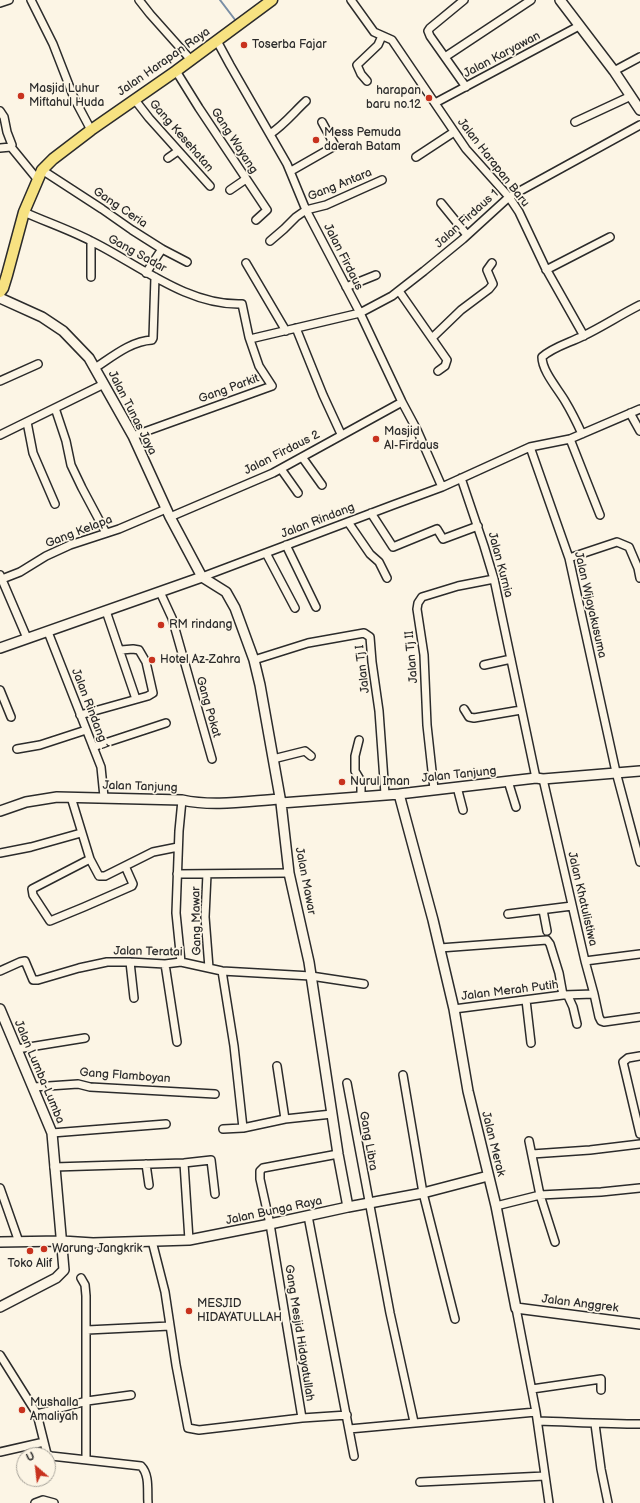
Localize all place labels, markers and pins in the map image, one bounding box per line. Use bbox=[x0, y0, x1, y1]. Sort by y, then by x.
place label: Toserba Fajar bbox=[252, 38, 327, 52]
marker: Toserba Fajar bbox=[239, 40, 249, 50]
place label: Masjid Luhur Miftahul Huda bbox=[29, 82, 104, 110]
place label: harapan baru no.12 bbox=[366, 84, 421, 112]
marker: Masjid Luhur Miftahul Huda bbox=[16, 91, 26, 101]
marker: harapan baru no.12 bbox=[424, 93, 434, 103]
place label: Mess Pemuda daerah Batam bbox=[324, 126, 401, 154]
marker: Mess Pemuda daerah Batam bbox=[311, 135, 321, 145]
place label: Masjid Al-Firdaus bbox=[384, 425, 439, 453]
marker: Masjid Al-Firdaus bbox=[371, 434, 381, 444]
place label: RM rindang bbox=[169, 618, 232, 632]
marker: RM rindang bbox=[156, 620, 166, 630]
place label: Hotel Az-Zahra bbox=[160, 653, 240, 667]
marker: Hotel Az-Zahra bbox=[147, 655, 157, 665]
place label: Nurul Iman bbox=[350, 775, 410, 789]
marker: Nurul Iman bbox=[337, 777, 347, 787]
place label: Warung Jangkrik bbox=[52, 1242, 142, 1256]
marker: Warung Jangkrik bbox=[39, 1244, 49, 1254]
marker: Toko Alif bbox=[25, 1246, 35, 1256]
place label: Toko Alif bbox=[7, 1257, 53, 1271]
place label: MESJID HIDAYATULLAH bbox=[197, 1297, 282, 1325]
marker: MESJID HIDAYATULLAH bbox=[184, 1306, 194, 1316]
place label: Mushalla Amaliyah bbox=[30, 1396, 78, 1424]
marker: Mushalla Amaliyah bbox=[17, 1405, 27, 1415]

